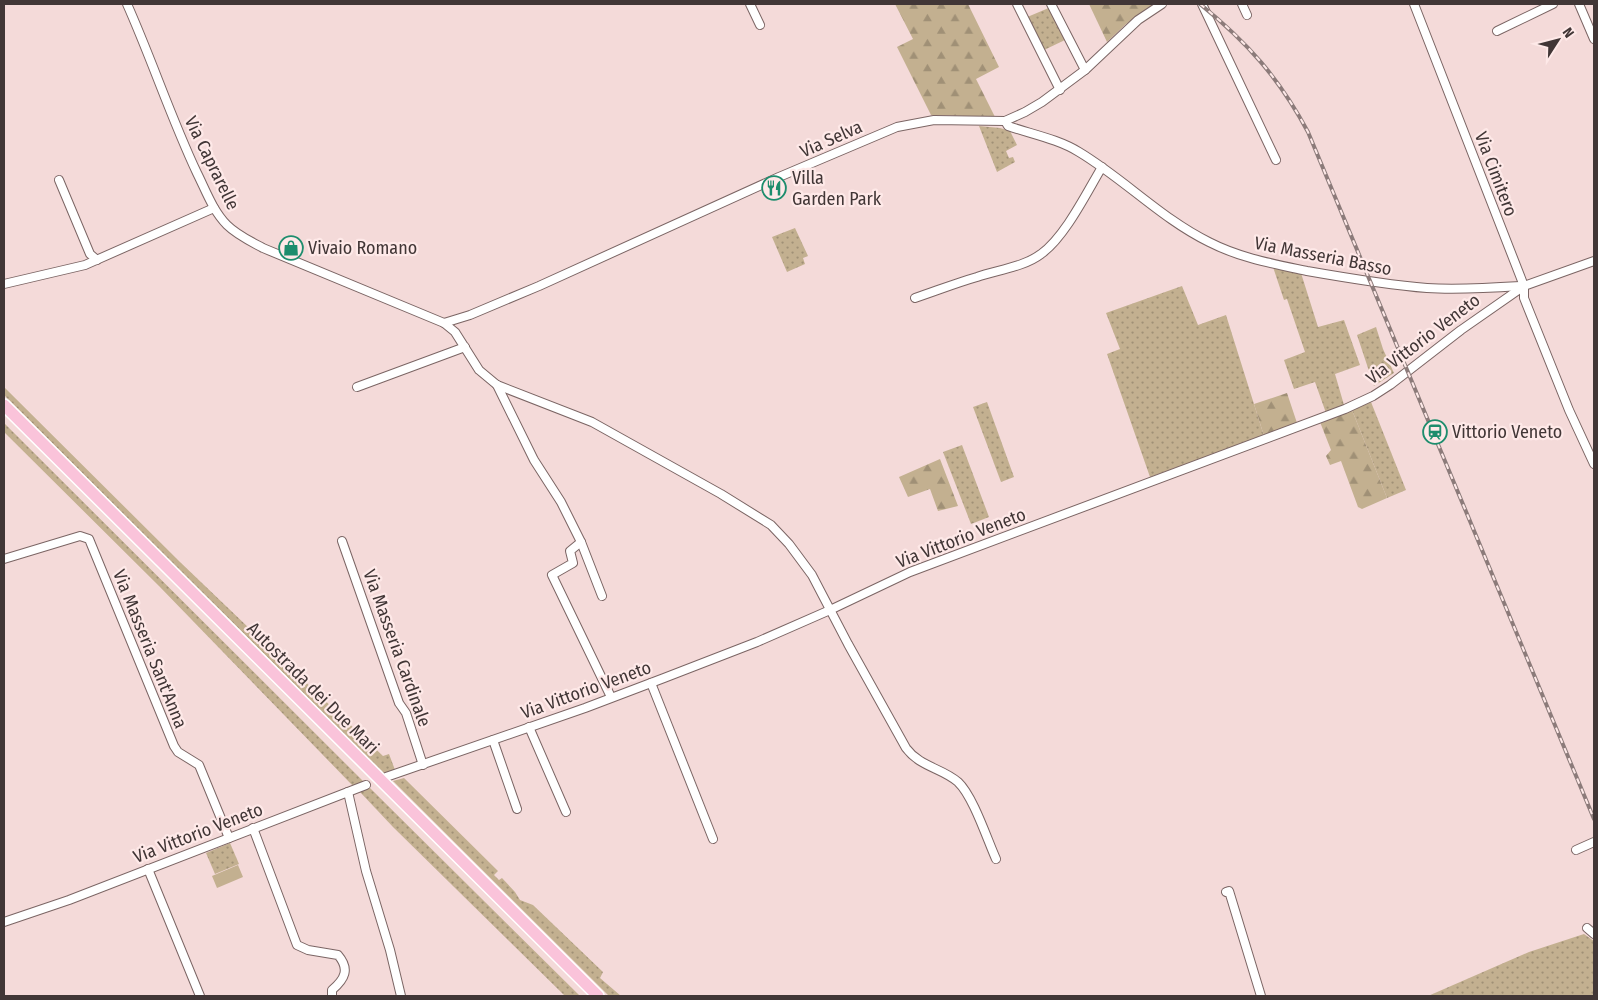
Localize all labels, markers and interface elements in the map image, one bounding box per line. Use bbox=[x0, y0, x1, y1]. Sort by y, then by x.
north arrow bbox=[1533, 15, 1583, 65]
text: N bbox=[1559, 24, 1577, 41]
street label: Via Caprarelle bbox=[180, 113, 244, 214]
street label: Via Selva bbox=[797, 116, 866, 162]
street label: Via Cimitero bbox=[1470, 129, 1522, 219]
place label: Villa Garden Park bbox=[792, 167, 882, 210]
restaurant icon: Villa Garden Park bbox=[761, 175, 787, 201]
street label: Via Masseria Basso bbox=[1252, 232, 1394, 280]
shop icon: Vivaio Romano bbox=[278, 235, 304, 261]
place label: Vivaio Romano bbox=[308, 237, 417, 259]
street label: Via Vittorio Veneto bbox=[1362, 289, 1484, 389]
station icon: Vittorio Veneto bbox=[1422, 419, 1448, 445]
place label: Vittorio Veneto bbox=[1452, 421, 1562, 443]
street label: Via Vittorio Veneto bbox=[893, 503, 1029, 573]
street label: Via Masseria Sant'Anna bbox=[108, 566, 192, 732]
street label: Via Masseria Cardinale bbox=[358, 566, 436, 730]
street label: Autostrada dei Due Mari bbox=[242, 617, 384, 759]
street label: Via Vittorio Veneto bbox=[518, 656, 654, 724]
street label: Via Vittorio Veneto bbox=[130, 798, 266, 868]

